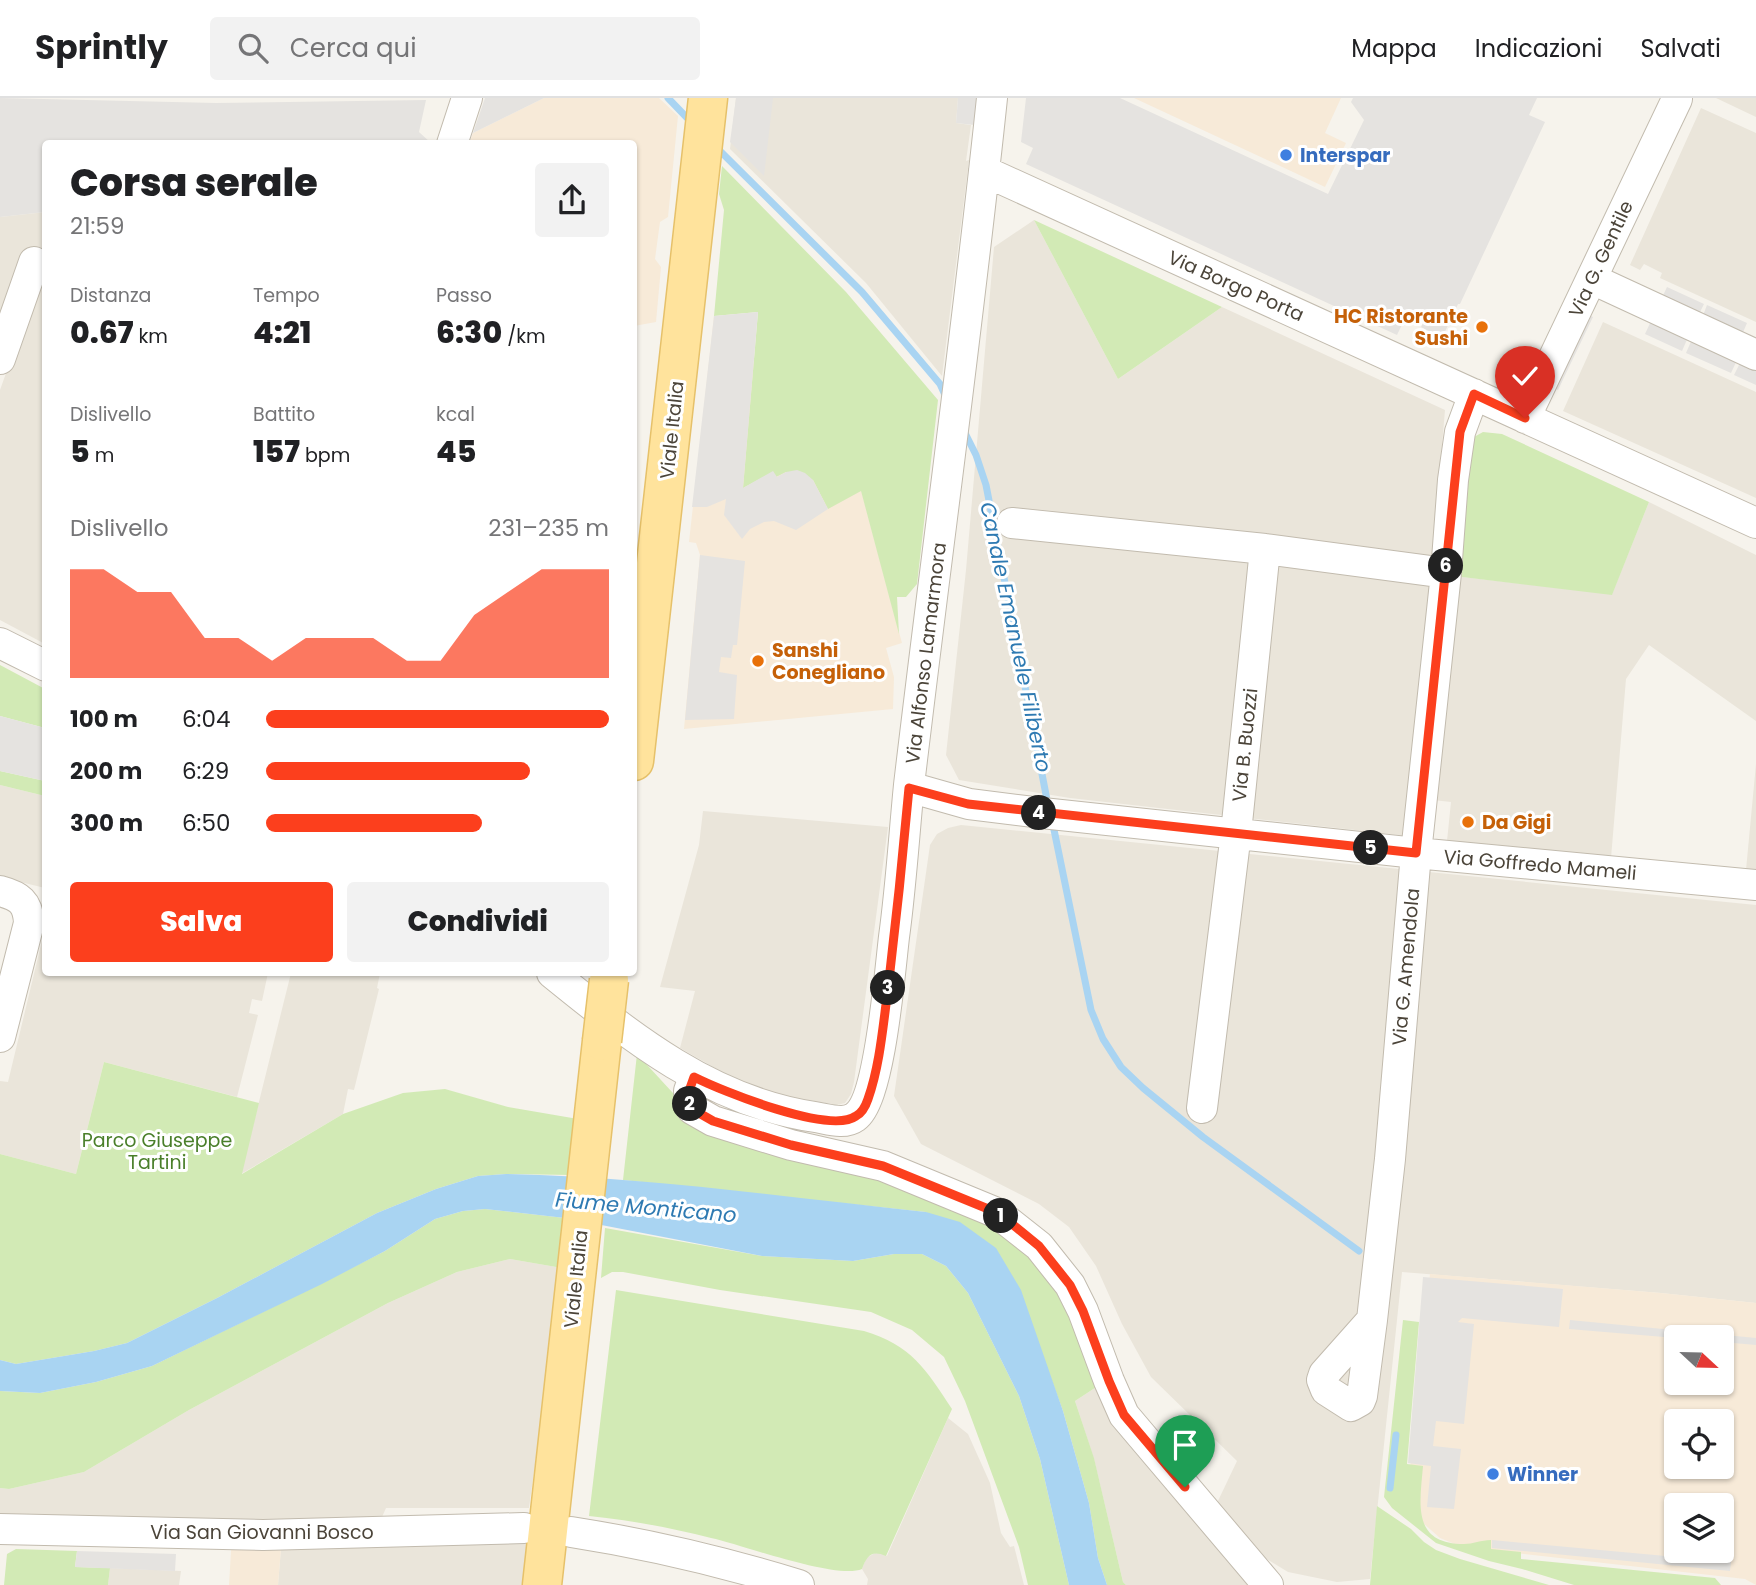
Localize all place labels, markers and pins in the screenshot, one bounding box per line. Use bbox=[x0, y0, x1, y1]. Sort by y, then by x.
place label: Interspar bbox=[1300, 142, 1391, 169]
marker: Interspar bbox=[1278, 147, 1294, 163]
place label: HC Ristorante Sushi bbox=[1334, 303, 1468, 352]
marker: HC Ristorante Sushi bbox=[1474, 319, 1490, 335]
pin bbox=[1495, 346, 1555, 418]
pin: 6 bbox=[1428, 548, 1464, 584]
place label: Sanshi Conegliano bbox=[772, 637, 885, 686]
marker: Sanshi Conegliano bbox=[750, 653, 766, 669]
pin: 4 bbox=[1021, 796, 1056, 830]
place label: Da Gigi bbox=[1482, 809, 1551, 836]
marker: Da Gigi bbox=[1460, 814, 1476, 830]
pin: 5 bbox=[1354, 830, 1388, 866]
pin: 3 bbox=[870, 970, 906, 1006]
pin: 2 bbox=[672, 1086, 708, 1122]
pin: 1 bbox=[984, 1198, 1018, 1234]
pin bbox=[1155, 1415, 1215, 1487]
place label: Winner bbox=[1507, 1461, 1578, 1488]
marker: Winner bbox=[1485, 1466, 1501, 1482]

